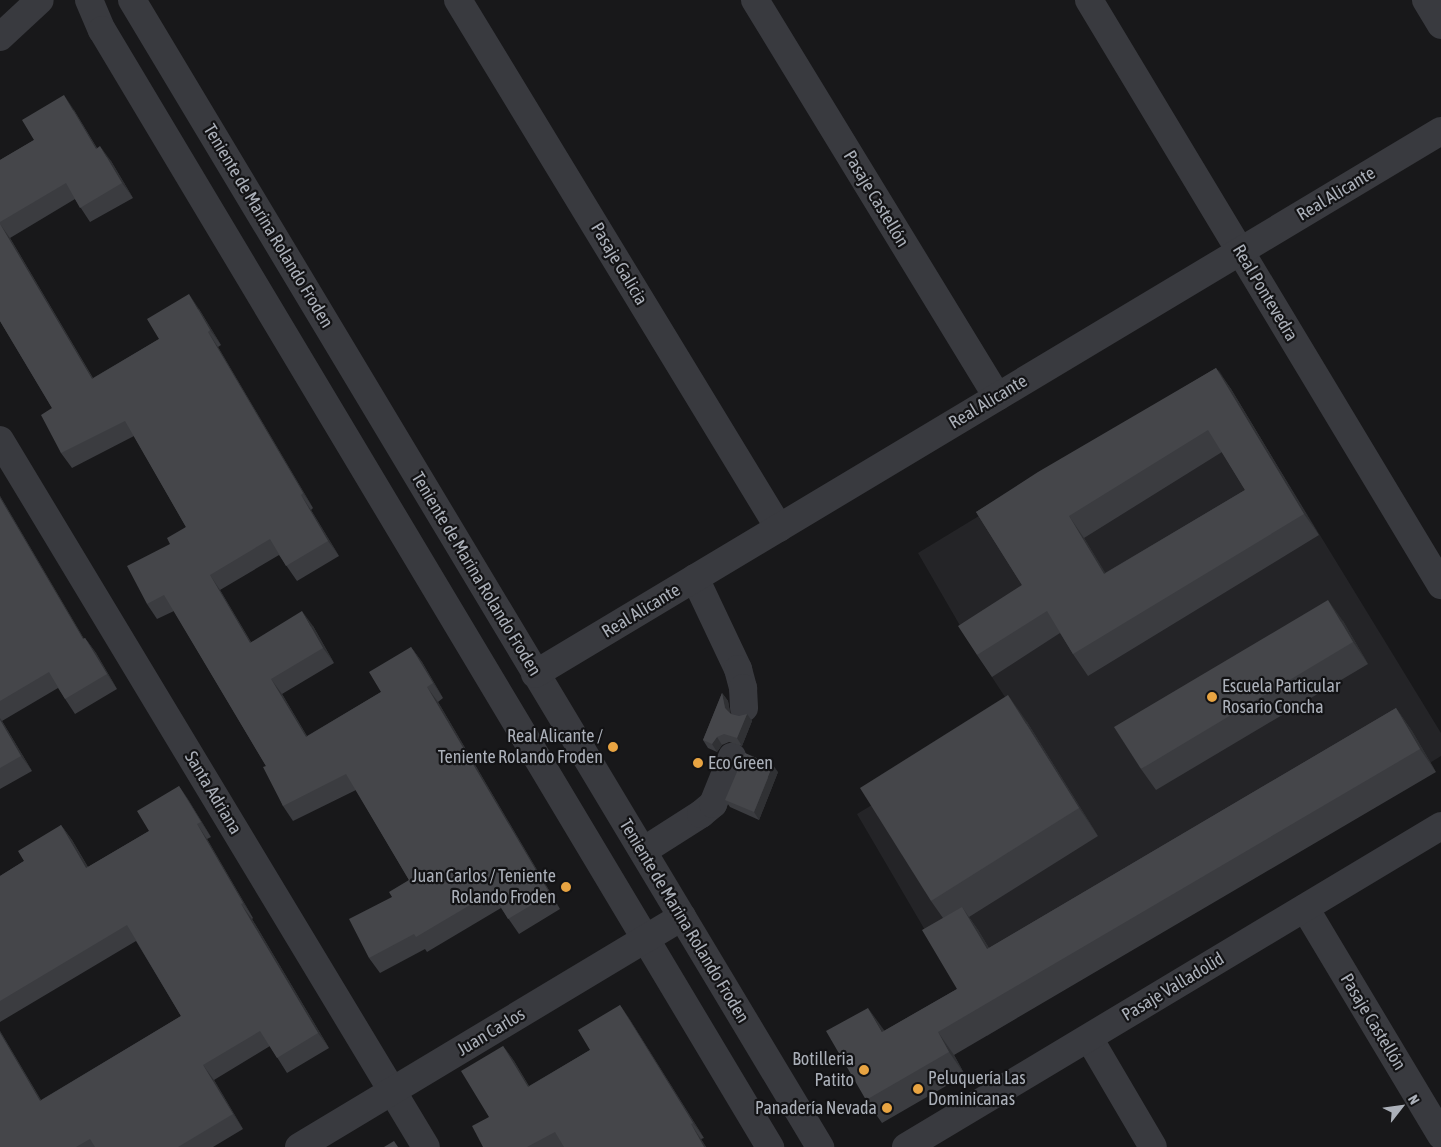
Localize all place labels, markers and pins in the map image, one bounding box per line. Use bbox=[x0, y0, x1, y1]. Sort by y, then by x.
place label: Escuela Particular Rosario Concha bbox=[1222, 676, 1340, 719]
marker: Escuela Particular Rosario Concha bbox=[1206, 691, 1218, 703]
place label: Real Alicante / Teniente Rolando Froden bbox=[438, 726, 603, 769]
marker: Real Alicante / Teniente Rolando Froden bbox=[607, 741, 619, 753]
place label: Eco Green bbox=[708, 752, 773, 774]
marker: Eco Green bbox=[692, 757, 704, 769]
place label: Juan Carlos / Teniente Rolando Froden bbox=[412, 866, 556, 909]
marker: Juan Carlos / Teniente Rolando Froden bbox=[560, 881, 572, 893]
place label: Botilleria Patito bbox=[792, 1049, 854, 1092]
marker: Botilleria Patito bbox=[858, 1064, 870, 1076]
place label: Peluquería Las Dominicanas bbox=[928, 1068, 1026, 1110]
marker: Peluquería Las Dominicanas bbox=[912, 1083, 924, 1095]
place label: Panadería Nevada bbox=[755, 1097, 877, 1119]
marker: Panadería Nevada bbox=[881, 1102, 893, 1114]

